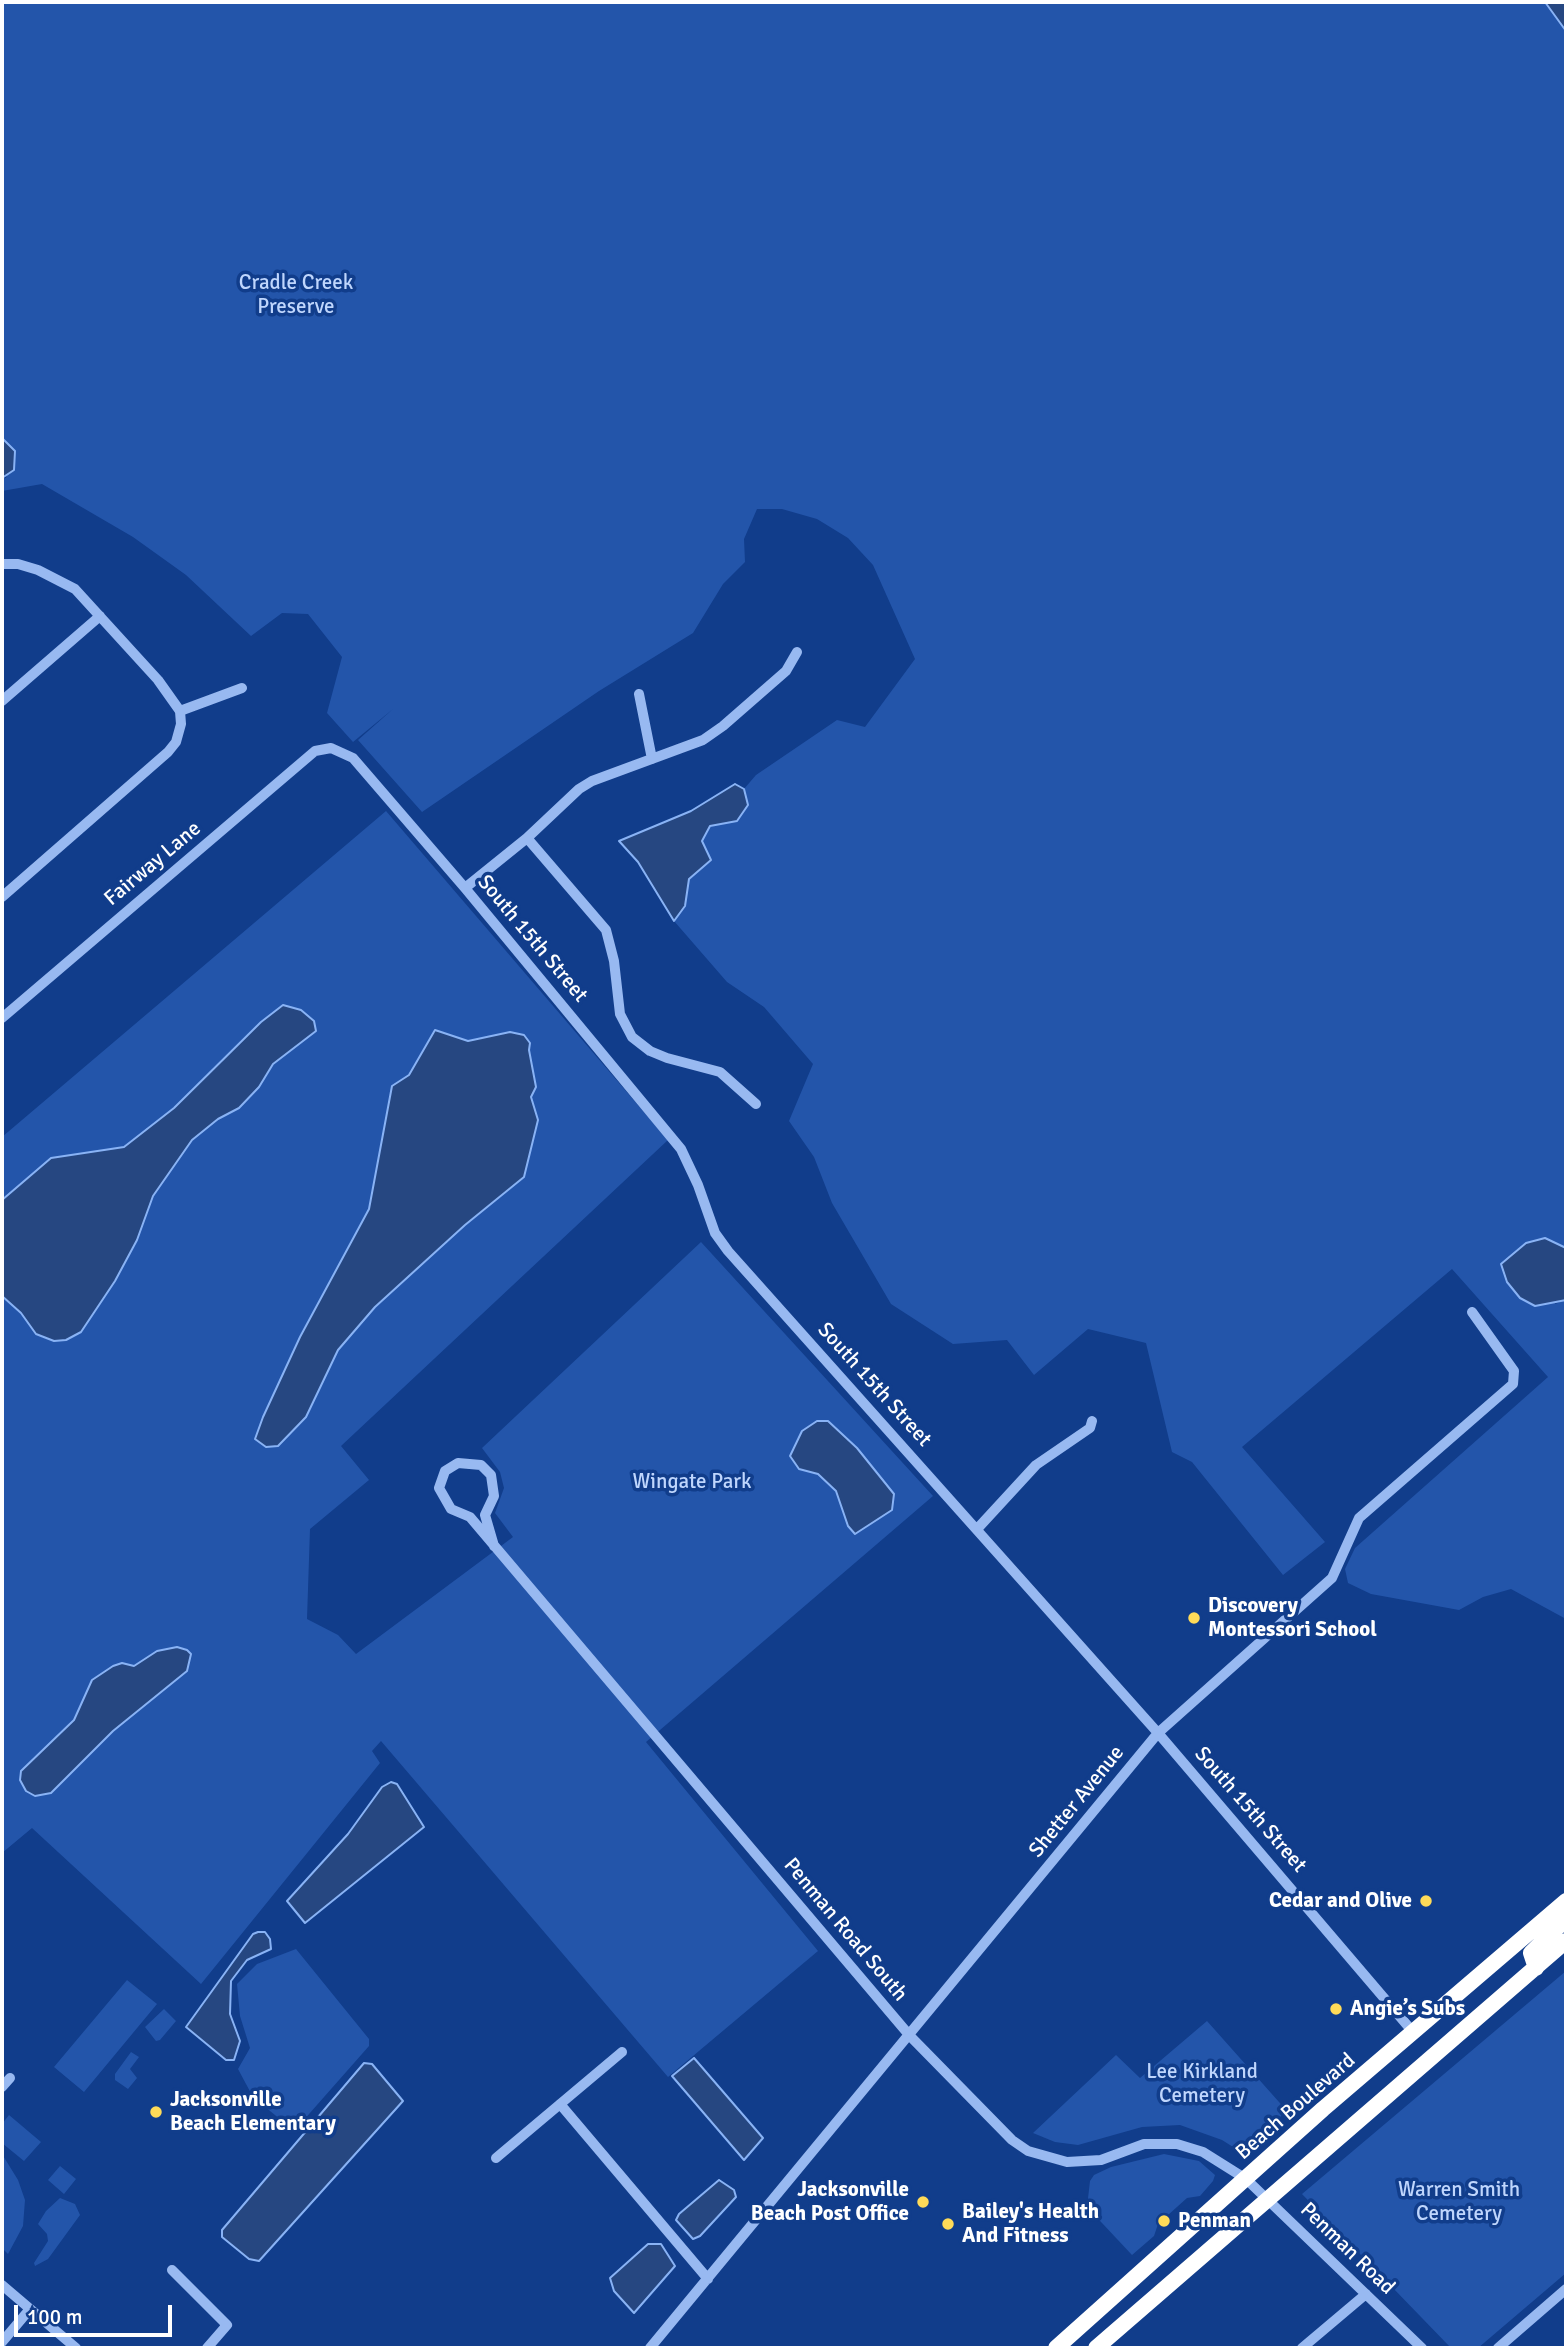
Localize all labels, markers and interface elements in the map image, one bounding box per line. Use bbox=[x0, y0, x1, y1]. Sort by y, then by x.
park label: Cradle Creek Preserve bbox=[239, 270, 353, 320]
street label: Fairway Lane bbox=[100, 816, 206, 912]
street label: South 15th Street bbox=[471, 870, 593, 1008]
street label: South 15th Street bbox=[812, 1318, 936, 1452]
park label: Wingate Park bbox=[632, 1469, 752, 1495]
place label: Discovery Montessori School bbox=[1208, 1593, 1377, 1643]
marker: Discovery Montessori School bbox=[1186, 1610, 1202, 1626]
street label: Shetter Avenue bbox=[1024, 1741, 1130, 1863]
street label: South 15th Street bbox=[1189, 1742, 1311, 1878]
street label: Penman Road South bbox=[778, 1853, 912, 2007]
place label: Cedar and Olive bbox=[1269, 1888, 1412, 1914]
marker: Cedar and Olive bbox=[1418, 1893, 1434, 1909]
place label: Angie’s Subs bbox=[1350, 1996, 1465, 2022]
marker: Angie’s Subs bbox=[1328, 2001, 1344, 2017]
street label: Beach Boulevard bbox=[1231, 2048, 1361, 2166]
park label: Lee Kirkland Cemetery bbox=[1146, 2059, 1258, 2109]
place label: Jacksonville Beach Elementary bbox=[170, 2087, 336, 2137]
marker: Jacksonville Beach Elementary bbox=[148, 2104, 164, 2120]
place label: Jacksonville Beach Post Office bbox=[751, 2177, 909, 2227]
park label: Warren Smith Cemetery bbox=[1398, 2177, 1520, 2227]
marker: Jacksonville Beach Post Office bbox=[915, 2194, 931, 2210]
street label: Penman Road bbox=[1294, 2198, 1400, 2300]
place label: Bailey's Health And Fitness bbox=[962, 2199, 1099, 2249]
place label: Penman bbox=[1178, 2208, 1251, 2234]
marker: Penman bbox=[1156, 2213, 1172, 2229]
marker: Bailey's Health And Fitness bbox=[940, 2216, 956, 2232]
scale bar bbox=[18, 2290, 175, 2334]
text: 100 m bbox=[27, 2304, 82, 2330]

